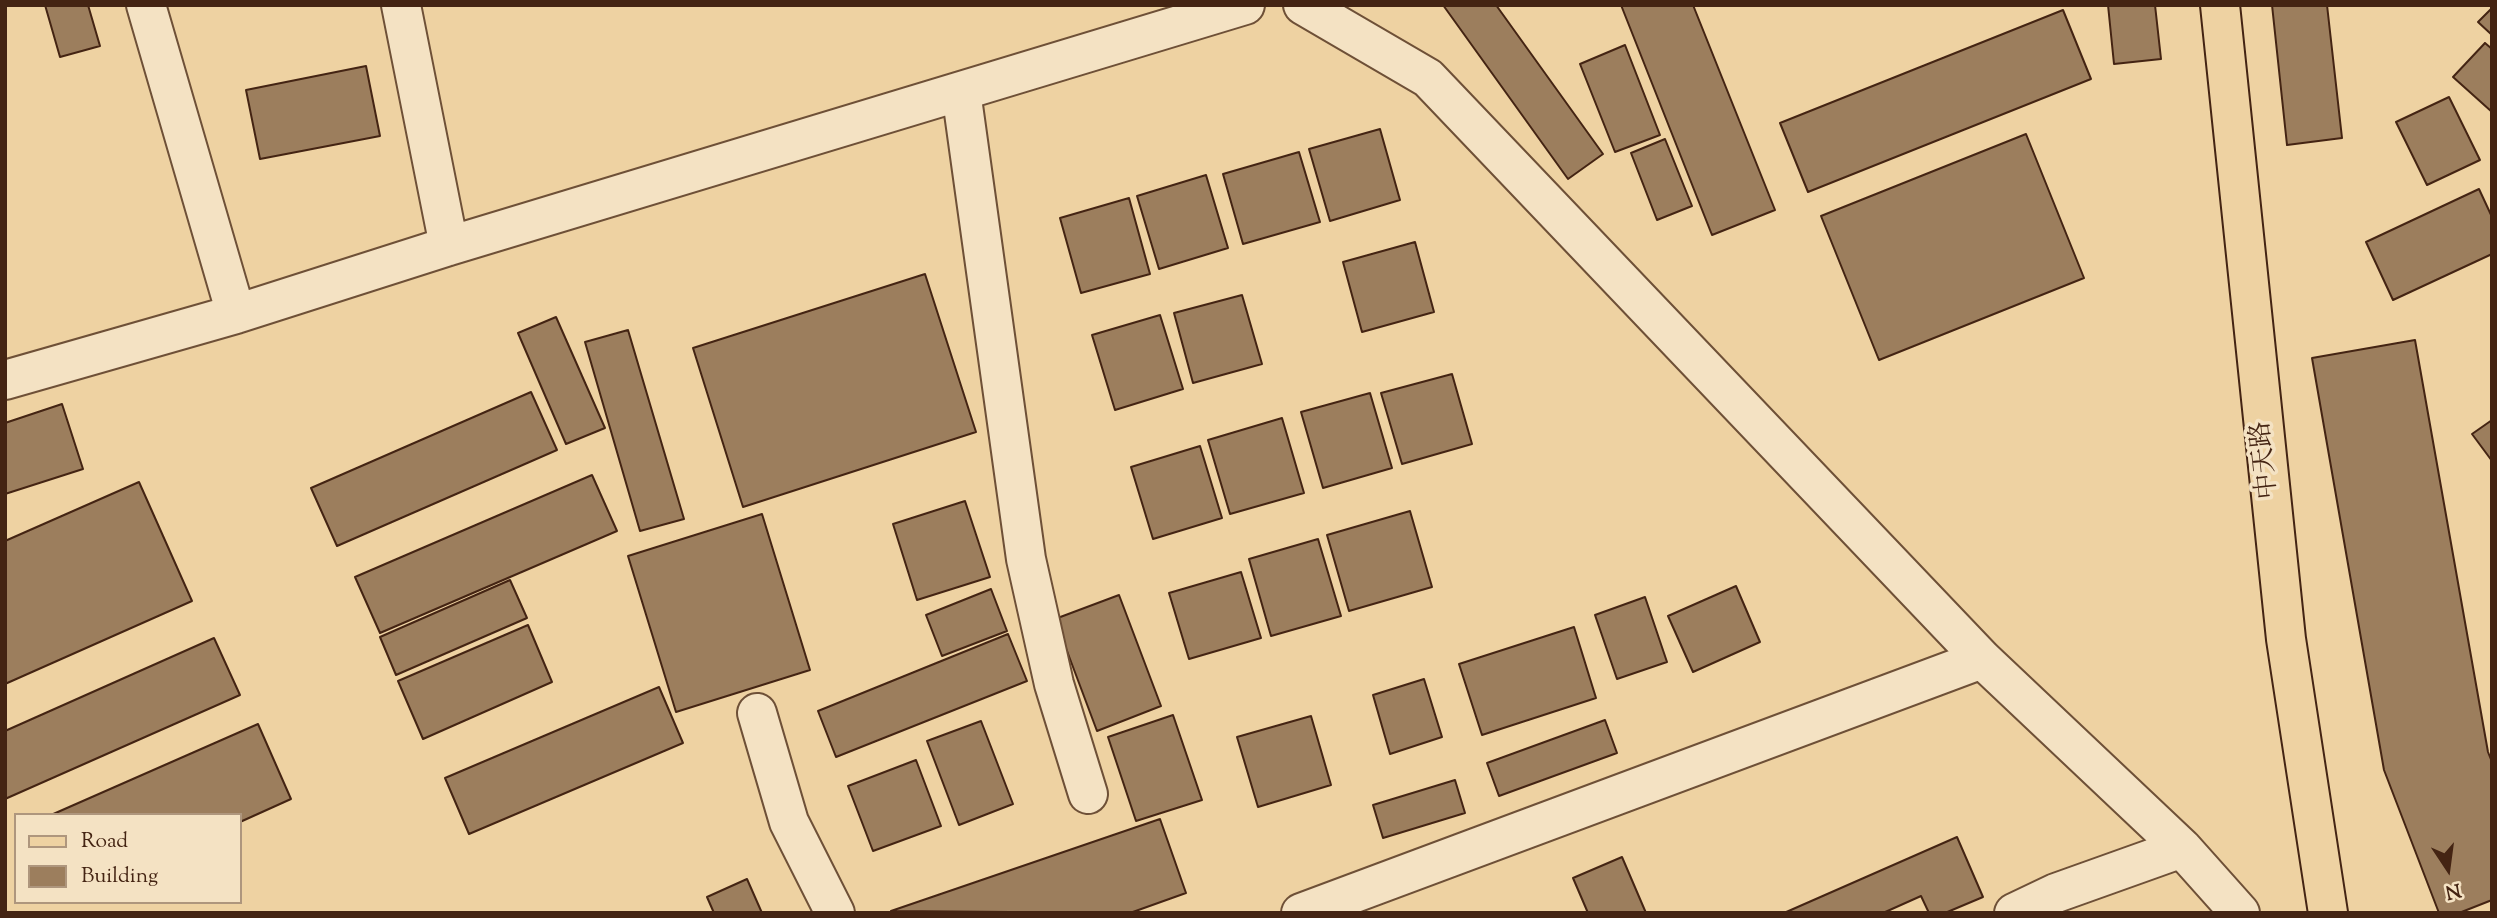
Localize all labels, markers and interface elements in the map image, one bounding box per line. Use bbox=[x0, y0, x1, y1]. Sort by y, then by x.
street label: 中天路 bbox=[2247, 420, 2287, 500]
legend bbox=[14, 813, 242, 904]
text: Road bbox=[81, 827, 128, 857]
north arrow bbox=[2413, 834, 2483, 904]
text: Building bbox=[81, 862, 158, 892]
text: N bbox=[2442, 875, 2463, 905]

